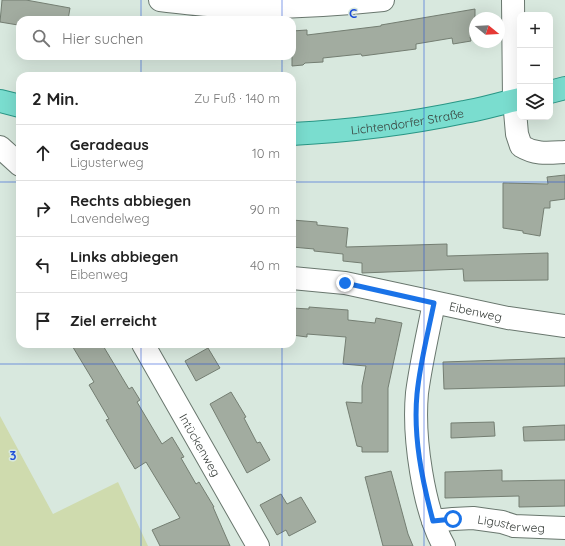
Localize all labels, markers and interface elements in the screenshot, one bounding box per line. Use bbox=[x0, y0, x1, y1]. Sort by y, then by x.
text: C bbox=[349, 5, 357, 21]
north arrow bbox=[469, 12, 505, 48]
map controls bbox=[517, 12, 553, 120]
button: + bbox=[517, 12, 553, 48]
search box bbox=[16, 16, 296, 60]
icon: search bbox=[30, 27, 52, 49]
text: Hier suchen bbox=[62, 29, 143, 48]
button: − bbox=[517, 48, 553, 84]
button: layers bbox=[517, 84, 553, 120]
text: 2 Min. bbox=[32, 88, 79, 109]
text: Zu Fuß · 140 m bbox=[194, 90, 280, 106]
street label: Lichtendorfer Straße bbox=[350, 105, 465, 137]
text: Geradeaus bbox=[70, 135, 149, 154]
icon: ahead bbox=[32, 142, 54, 164]
text: 10 m bbox=[252, 145, 280, 161]
text: Ligusterweg bbox=[70, 154, 144, 170]
text: Rechts abbiegen bbox=[70, 191, 191, 210]
icon: right bbox=[32, 198, 54, 220]
text: 90 m bbox=[250, 201, 280, 217]
text: Lavendelweg bbox=[70, 210, 150, 226]
text: Links abbiegen bbox=[70, 247, 178, 266]
icon: left bbox=[32, 254, 54, 276]
text: 40 m bbox=[250, 257, 280, 273]
text: Eibenweg bbox=[70, 266, 128, 282]
route end bbox=[336, 274, 354, 292]
street label: Eibenweg bbox=[448, 298, 504, 324]
icon: arrive bbox=[32, 310, 54, 332]
text: Ziel erreicht bbox=[70, 311, 157, 330]
street label: Intückenweg bbox=[177, 411, 224, 479]
text: 3 bbox=[10, 447, 17, 463]
route start bbox=[444, 510, 462, 528]
street label: Ligusterweg bbox=[477, 511, 545, 535]

